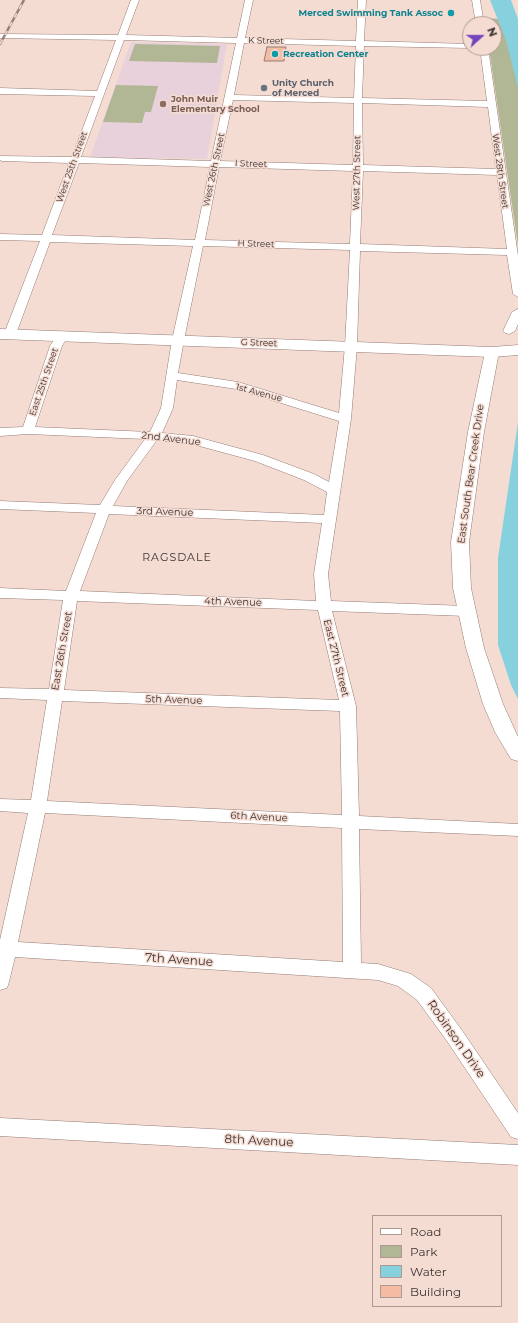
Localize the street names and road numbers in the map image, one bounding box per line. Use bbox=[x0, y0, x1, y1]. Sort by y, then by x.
street label: K Street bbox=[248, 35, 284, 47]
street label: West 25th Street bbox=[54, 130, 90, 204]
street label: West 26th Street bbox=[201, 132, 227, 208]
street label: West 28th Street bbox=[489, 133, 511, 209]
street label: West 27th Street bbox=[351, 135, 363, 211]
street label: I Street bbox=[235, 158, 267, 170]
street label: H Street bbox=[237, 238, 275, 250]
street label: G Street bbox=[241, 337, 277, 349]
street label: East 25th Street bbox=[27, 347, 61, 417]
street label: 1st Avenue bbox=[235, 382, 283, 404]
street label: East South Bear Creek Drive bbox=[455, 404, 487, 544]
street label: 2nd Avenue bbox=[141, 429, 201, 449]
street label: 3rd Avenue bbox=[136, 505, 194, 519]
street label: 4th Avenue bbox=[204, 595, 262, 609]
street label: East 26th Street bbox=[49, 611, 75, 691]
street label: East 27th Street bbox=[321, 618, 351, 698]
street label: 5th Avenue bbox=[145, 693, 203, 707]
street label: 6th Avenue bbox=[230, 810, 288, 824]
street label: 7th Avenue bbox=[144, 950, 214, 970]
street label: Robinson Drive bbox=[424, 997, 488, 1081]
street label: 8th Avenue bbox=[224, 1132, 294, 1150]

